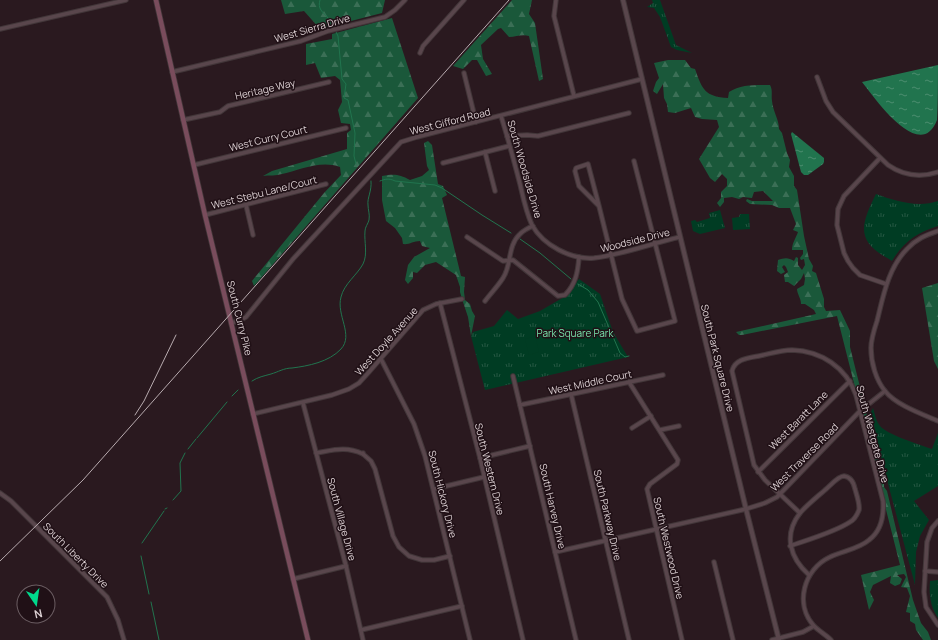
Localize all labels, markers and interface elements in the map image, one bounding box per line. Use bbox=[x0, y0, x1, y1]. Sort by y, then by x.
street label: West Sierra Drive bbox=[273, 10, 352, 46]
street label: Heritage Way bbox=[234, 75, 297, 103]
street label: West Gifford Road bbox=[408, 104, 492, 138]
street label: South Woodside Drive bbox=[504, 118, 546, 220]
street label: West Curry Court bbox=[227, 122, 309, 154]
street label: West Stebu Lane/Court bbox=[210, 172, 318, 212]
street label: Woodside Drive bbox=[599, 225, 671, 255]
street label: South Curry Pike bbox=[224, 279, 256, 357]
street label: South Park Square Drive bbox=[698, 303, 738, 413]
street label: West Doyle Avenue bbox=[351, 304, 421, 378]
park label: Park Square Park bbox=[537, 326, 614, 340]
street label: West Middle Court bbox=[547, 366, 633, 398]
street label: South Westgate Drive bbox=[853, 384, 893, 484]
street label: West Baratt Lane bbox=[765, 387, 831, 453]
street label: West Traverse Road bbox=[767, 420, 841, 494]
street label: South Western Drive bbox=[472, 422, 508, 517]
street label: South Hickory Drive bbox=[425, 449, 461, 539]
street label: South Harvey Drive bbox=[536, 462, 570, 550]
street label: South Parkway Drive bbox=[591, 468, 625, 562]
street label: South Village Drive bbox=[324, 476, 360, 562]
street label: South Westwood Drive bbox=[650, 496, 688, 601]
street label: South Liberty Drive bbox=[40, 519, 112, 591]
north arrow bbox=[16, 584, 56, 624]
text: N bbox=[33, 606, 44, 622]

